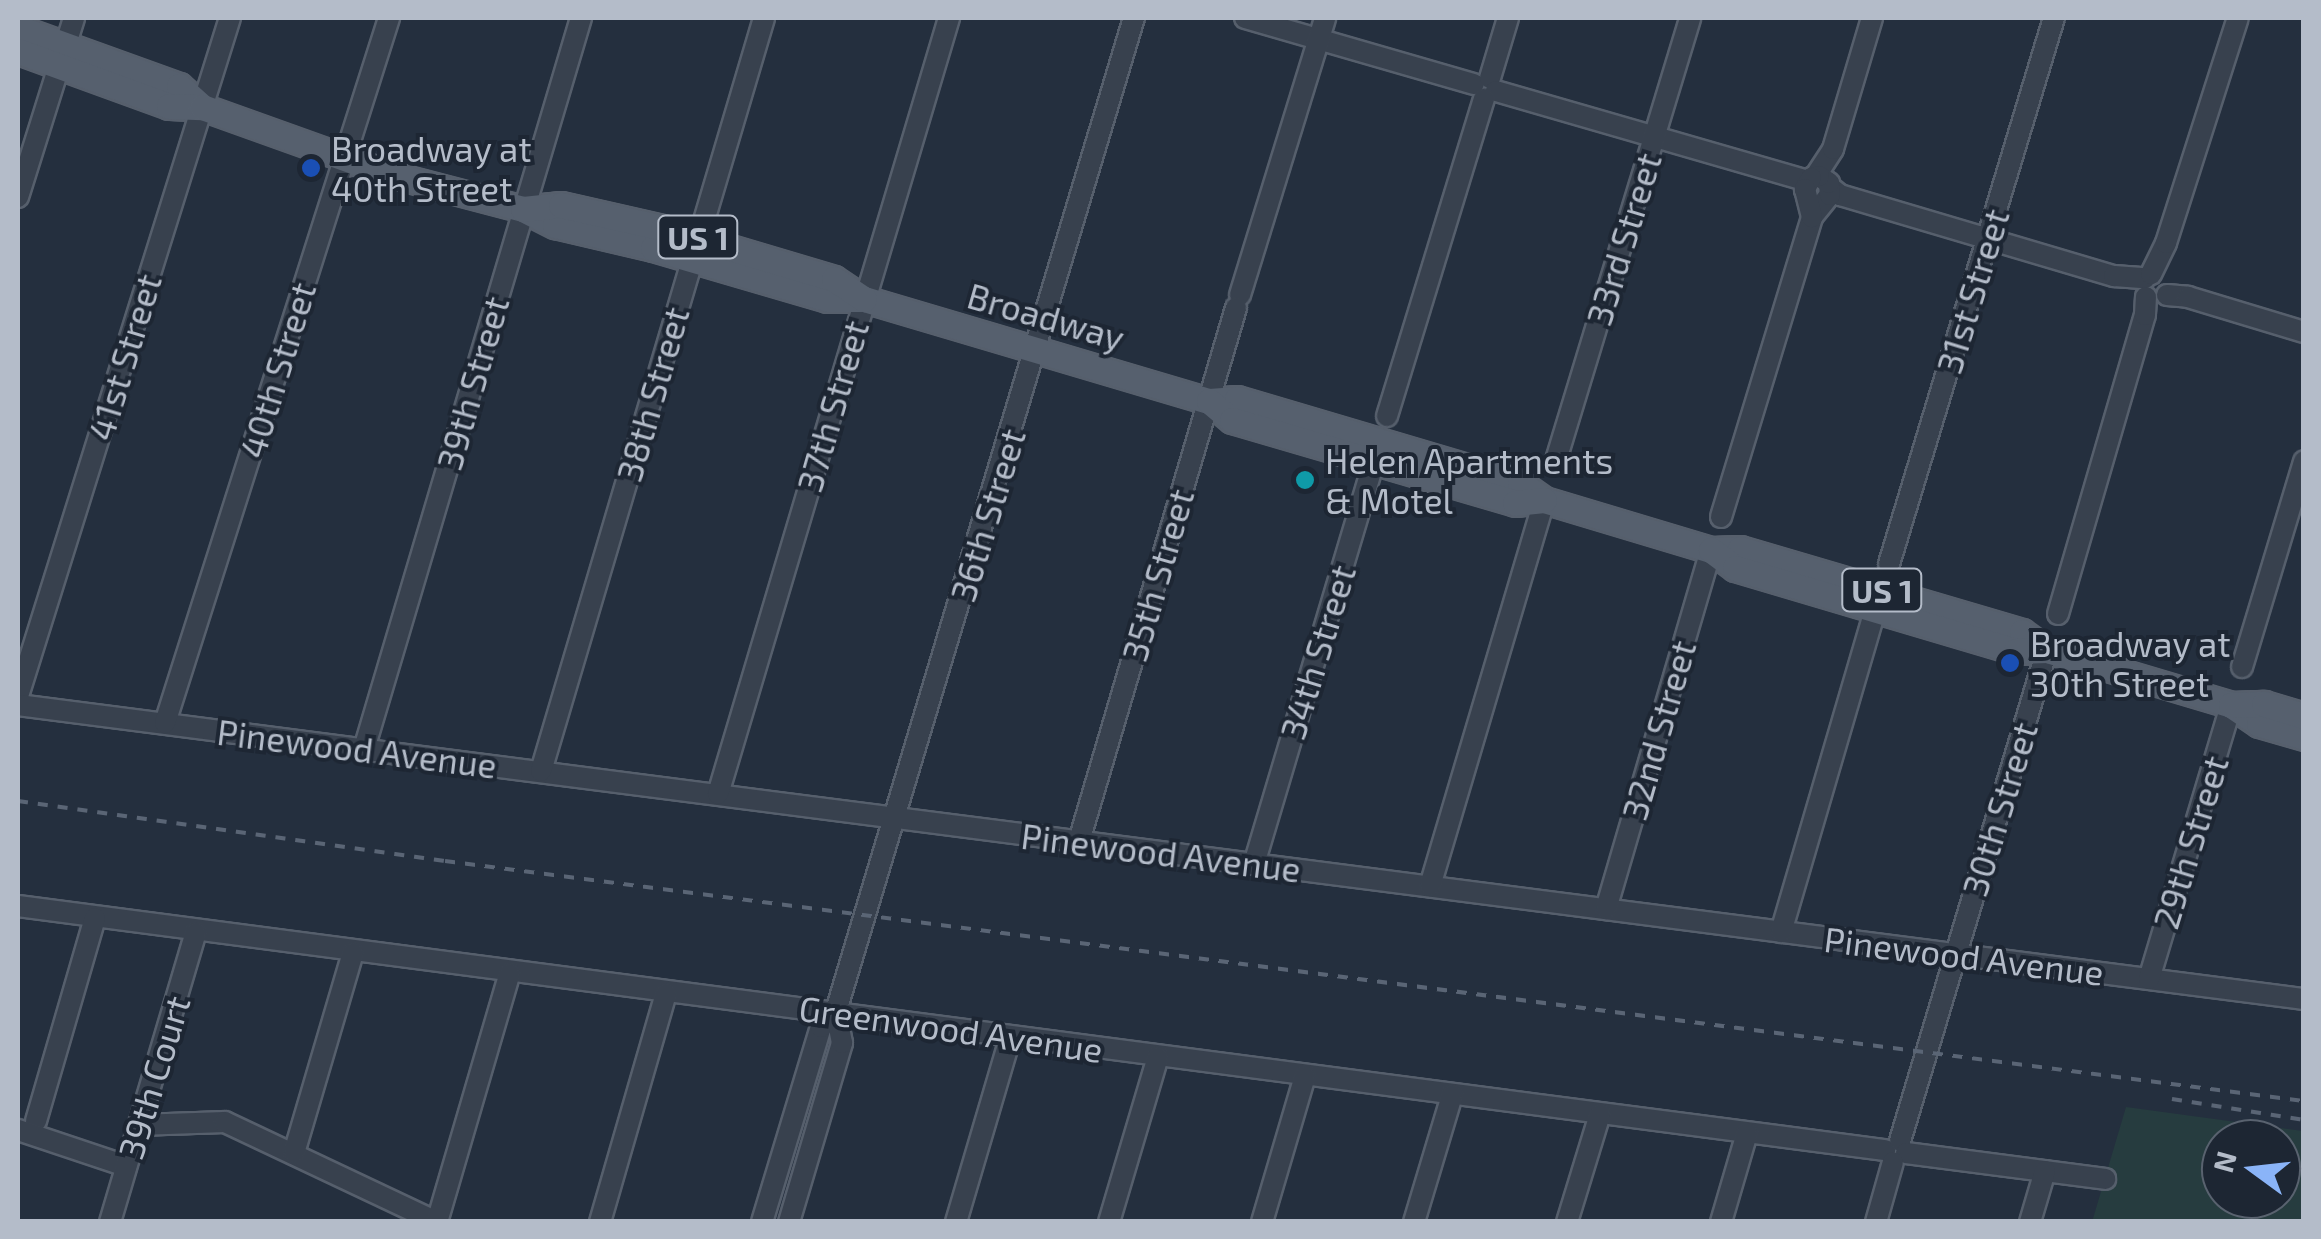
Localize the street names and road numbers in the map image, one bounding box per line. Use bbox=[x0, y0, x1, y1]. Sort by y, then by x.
street label: 33rd Street bbox=[1577, 148, 1669, 330]
street label: 31st Street bbox=[1927, 204, 2017, 378]
road number: US 1 bbox=[656, 210, 740, 264]
street label: 41st Street bbox=[79, 269, 169, 445]
street label: Broadway bbox=[963, 274, 1129, 358]
street label: 40th Street bbox=[230, 277, 324, 463]
street label: 39th Street bbox=[427, 292, 517, 474]
street label: 38th Street bbox=[607, 302, 697, 486]
street label: 37th Street bbox=[788, 316, 876, 496]
street label: 36th Street bbox=[941, 424, 1033, 606]
street label: 35th Street bbox=[1112, 484, 1202, 666]
street label: 34th Street bbox=[1271, 560, 1363, 744]
road number: US 1 bbox=[1840, 563, 1924, 617]
street label: 32nd Street bbox=[1612, 635, 1704, 825]
street label: Pinewood Avenue bbox=[214, 710, 500, 786]
street label: 30th Street bbox=[1953, 717, 2045, 901]
street label: 29th Street bbox=[2144, 751, 2236, 933]
street label: Pinewood Avenue bbox=[1018, 814, 1304, 890]
street label: Pinewood Avenue bbox=[1821, 917, 2107, 993]
street label: Greenwood Avenue bbox=[796, 986, 1106, 1070]
street label: 39th Court bbox=[108, 990, 198, 1164]

